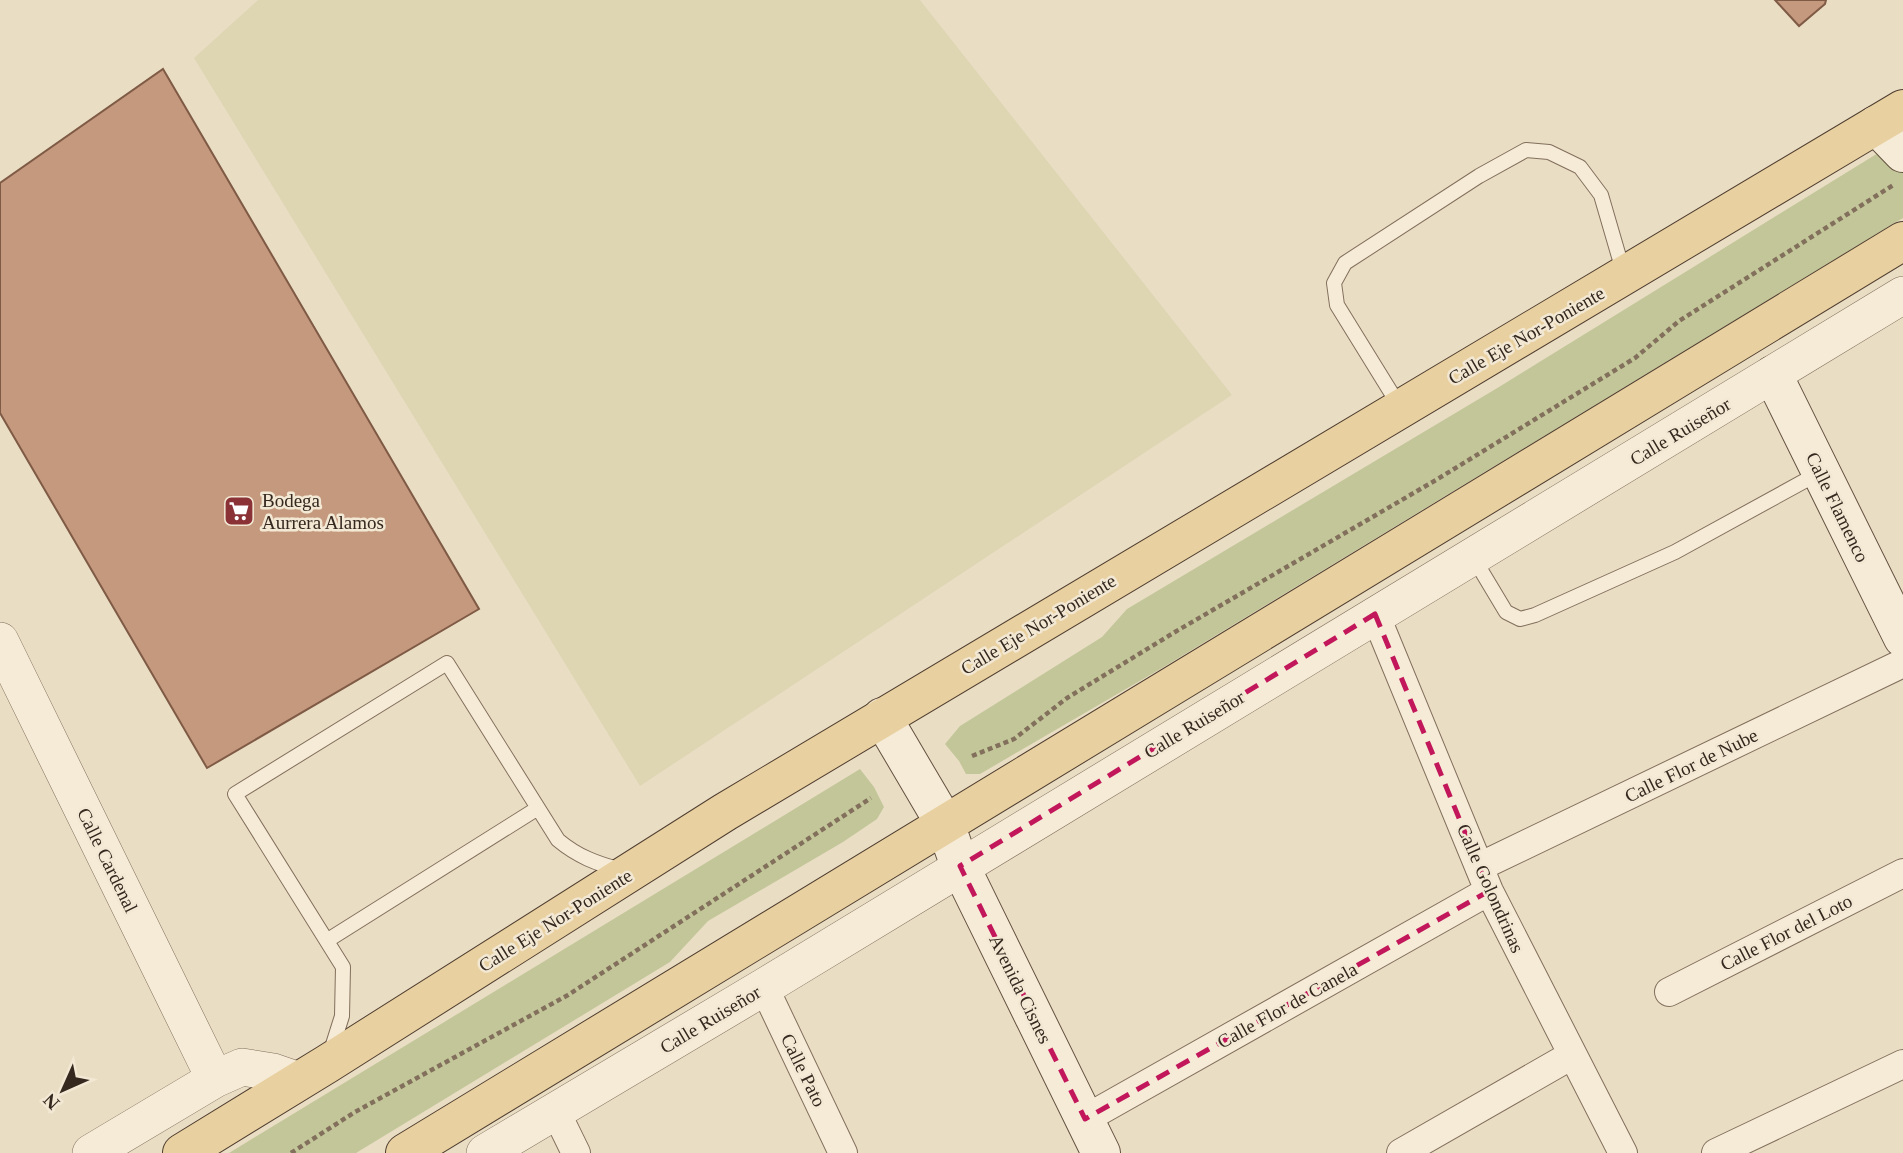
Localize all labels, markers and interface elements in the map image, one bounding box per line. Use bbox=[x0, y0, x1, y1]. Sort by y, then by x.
street label: Calle Eje Nor-Poniente bbox=[1444, 282, 1608, 389]
street label: Calle Ruiseñor bbox=[1626, 393, 1735, 470]
street label: Calle Flamenco bbox=[1802, 449, 1873, 566]
place label: Bodega Aurrera Alamos bbox=[262, 490, 384, 533]
supermarket icon: Bodega Aurrera Alamos bbox=[222, 494, 256, 528]
street label: Calle Eje Nor-Poniente bbox=[957, 570, 1119, 679]
street label: Calle Ruiseñor bbox=[1140, 686, 1249, 763]
street label: Calle Flor de Nube bbox=[1621, 724, 1761, 807]
street label: Calle Cardenal bbox=[73, 805, 142, 916]
street label: Calle Golondrinas bbox=[1453, 821, 1528, 956]
street label: Calle Eje Nor-Poniente bbox=[475, 865, 636, 976]
street label: Calle Flor del Loto bbox=[1717, 890, 1856, 975]
street label: Avenida Cisnes bbox=[985, 931, 1056, 1047]
street label: Calle Flor de Canela bbox=[1214, 958, 1361, 1053]
street label: Calle Ruiseñor bbox=[656, 981, 765, 1058]
street label: Calle Pato bbox=[777, 1030, 830, 1110]
north arrow bbox=[28, 1055, 98, 1125]
text: N bbox=[39, 1089, 64, 1114]

